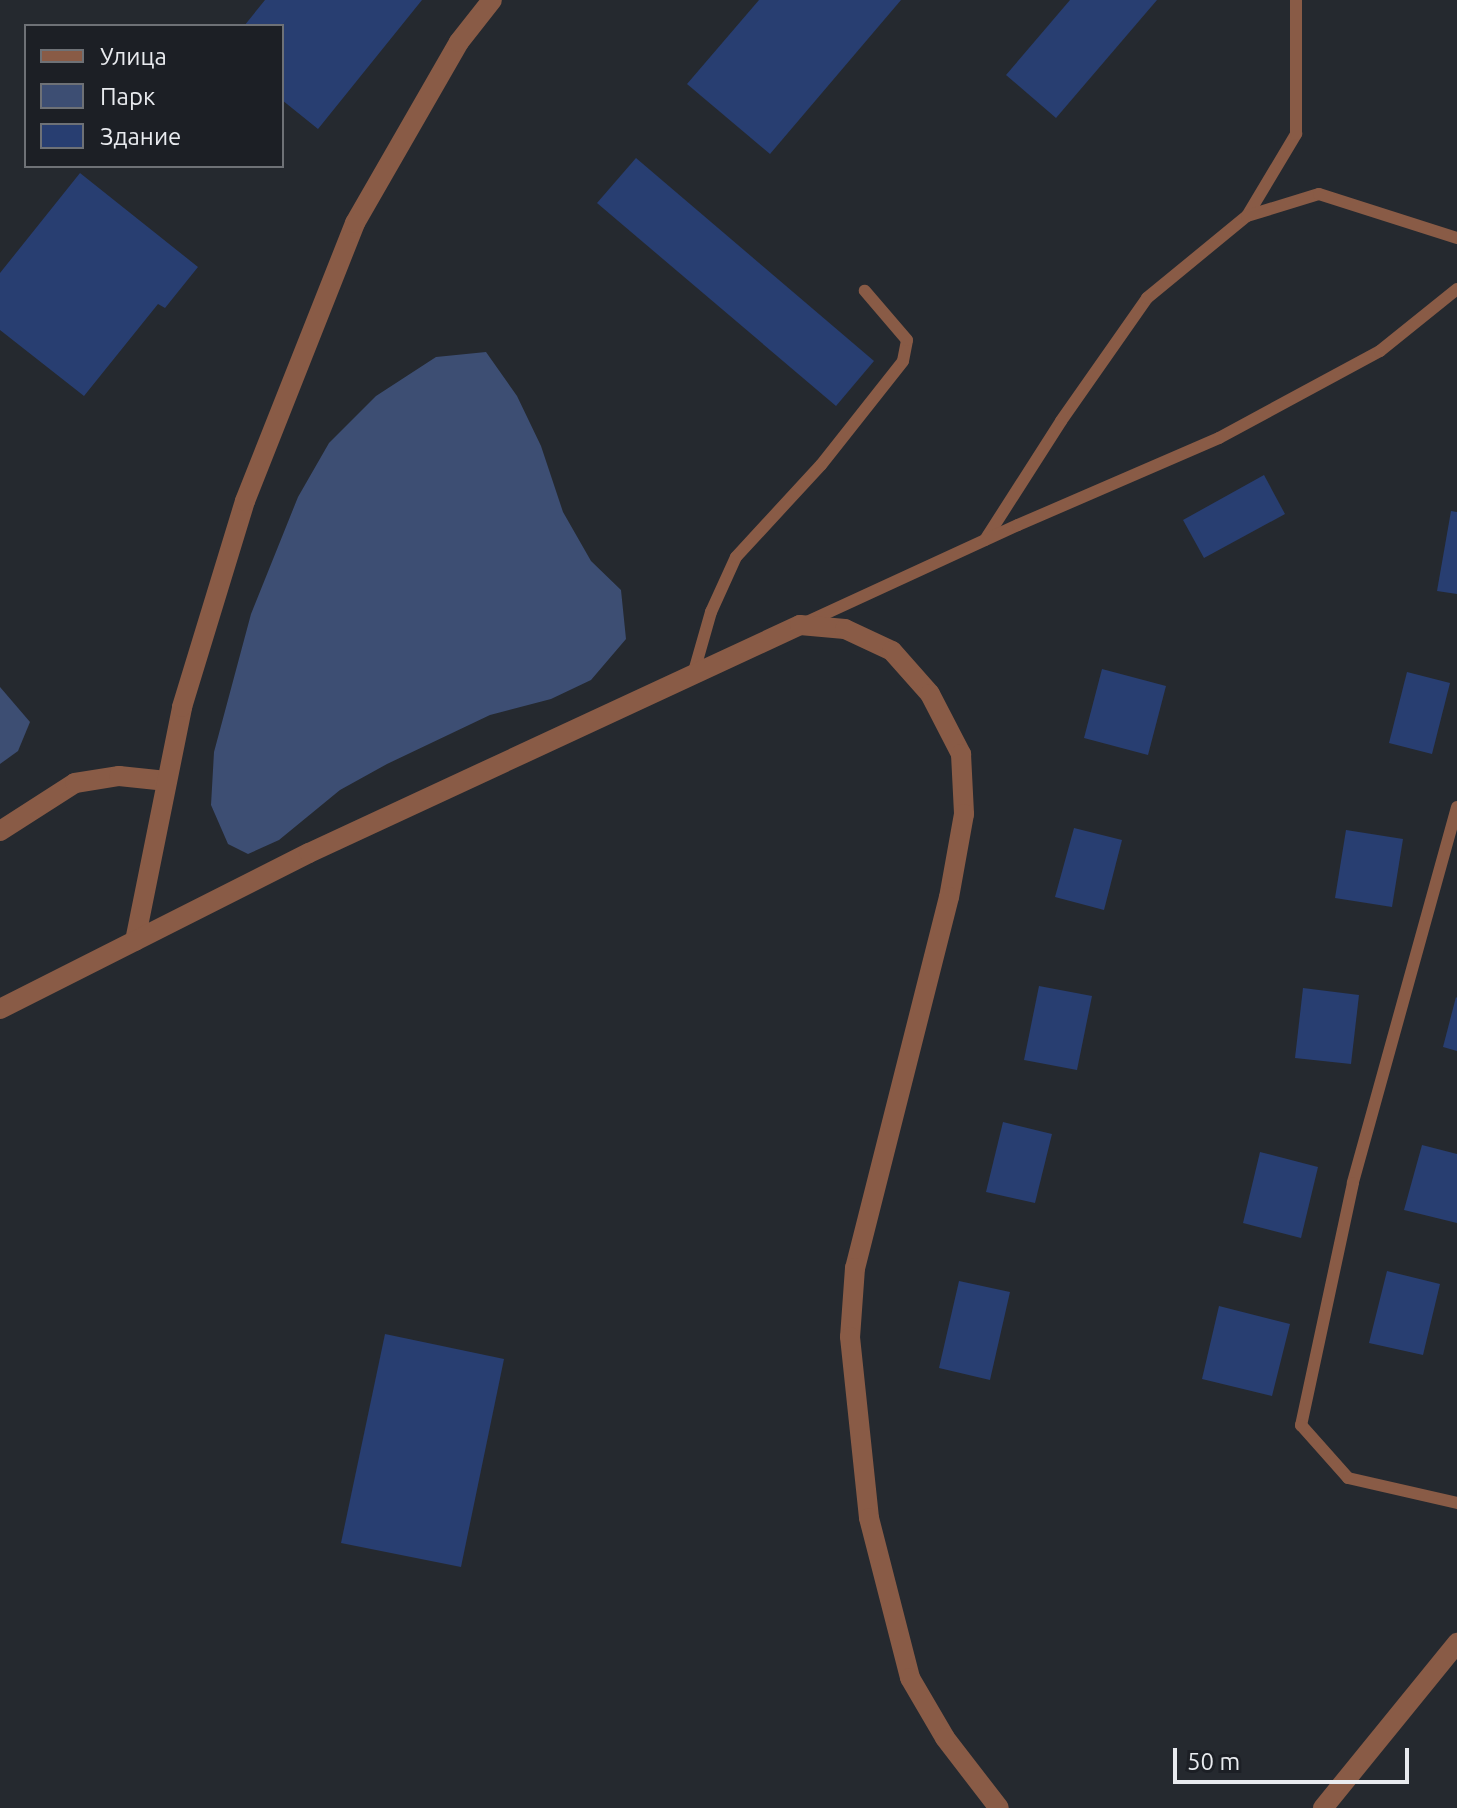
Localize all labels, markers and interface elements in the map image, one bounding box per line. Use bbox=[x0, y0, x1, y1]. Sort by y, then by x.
legend bbox=[24, 24, 284, 168]
text: Улица bbox=[100, 43, 167, 70]
text: Парк bbox=[100, 83, 155, 110]
text: Здание bbox=[100, 123, 181, 150]
scale bar bbox=[1177, 1732, 1413, 1782]
text: 50 m bbox=[1187, 1748, 1240, 1775]

